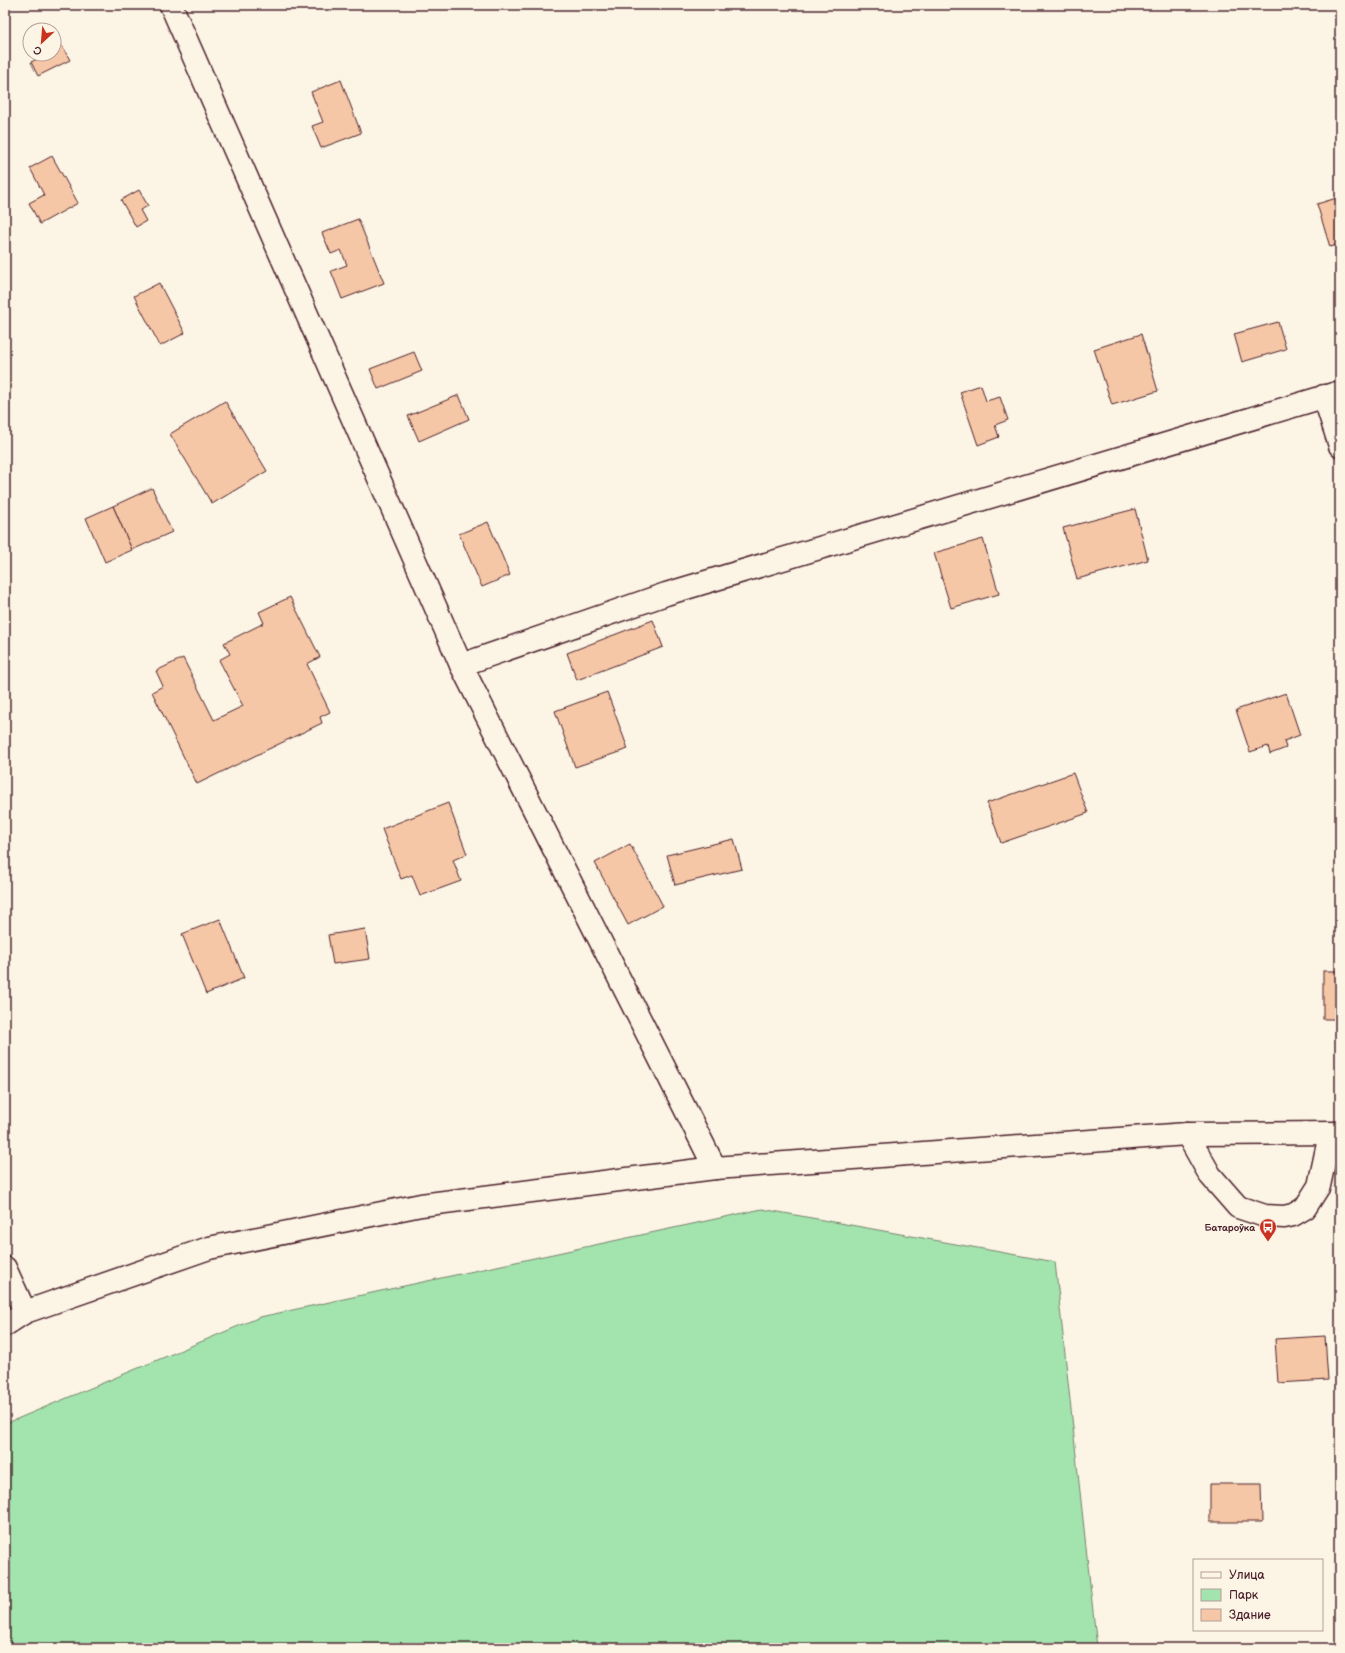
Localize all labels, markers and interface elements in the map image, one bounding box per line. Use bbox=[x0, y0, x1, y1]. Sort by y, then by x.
north arrow bbox=[22, 22, 62, 62]
text: С bbox=[31, 43, 44, 58]
bus stop icon: Батароўка bbox=[1258, 1217, 1278, 1242]
place label: Батароўка bbox=[1205, 1222, 1255, 1234]
legend bbox=[1193, 1559, 1323, 1631]
text: Улица bbox=[1229, 1568, 1265, 1583]
text: Парк bbox=[1229, 1588, 1259, 1603]
text: Здание bbox=[1229, 1608, 1271, 1623]

